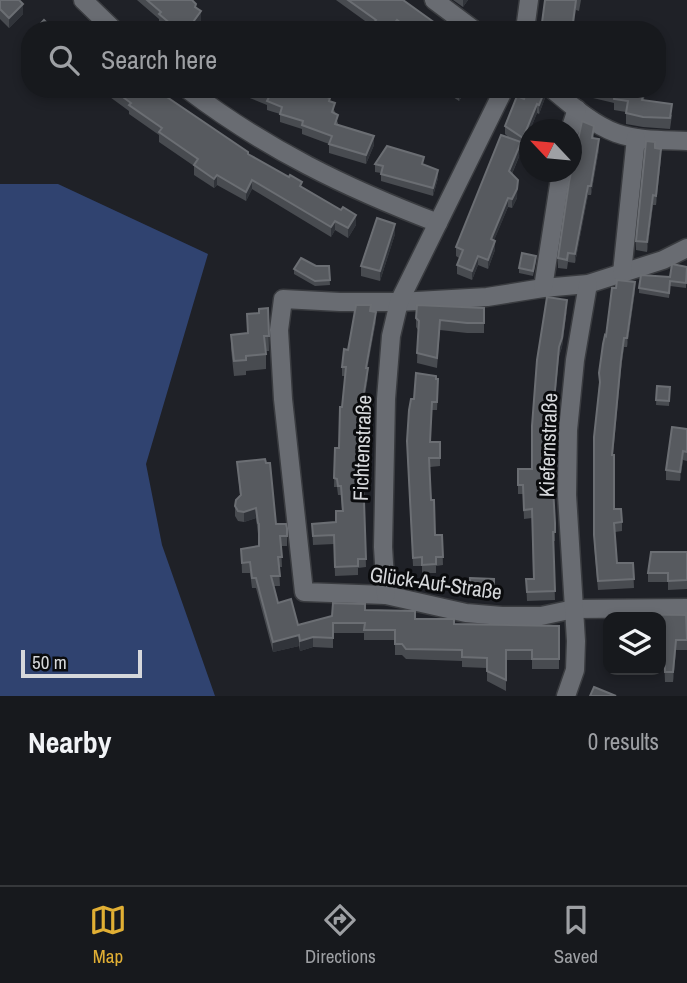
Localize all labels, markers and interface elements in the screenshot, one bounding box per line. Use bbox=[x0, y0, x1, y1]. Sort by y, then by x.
search box bbox=[21, 21, 666, 98]
icon: search bbox=[45, 41, 83, 79]
text: Search here bbox=[101, 42, 217, 77]
north arrow bbox=[519, 119, 582, 182]
street label: Kiefernstraße bbox=[532, 392, 564, 498]
street label: Fichtenstraße bbox=[346, 394, 378, 502]
street label: Glück-Auf-Straße bbox=[368, 559, 504, 607]
map controls bbox=[603, 612, 666, 675]
button: layers bbox=[603, 612, 666, 675]
scale bar bbox=[21, 647, 142, 679]
text: 50 m bbox=[32, 649, 67, 675]
text: Nearby bbox=[28, 722, 111, 762]
text: 0 results bbox=[588, 726, 659, 757]
tab: Map bbox=[89, 901, 127, 969]
tab: Directions bbox=[305, 901, 376, 969]
tab: Saved bbox=[554, 901, 598, 969]

